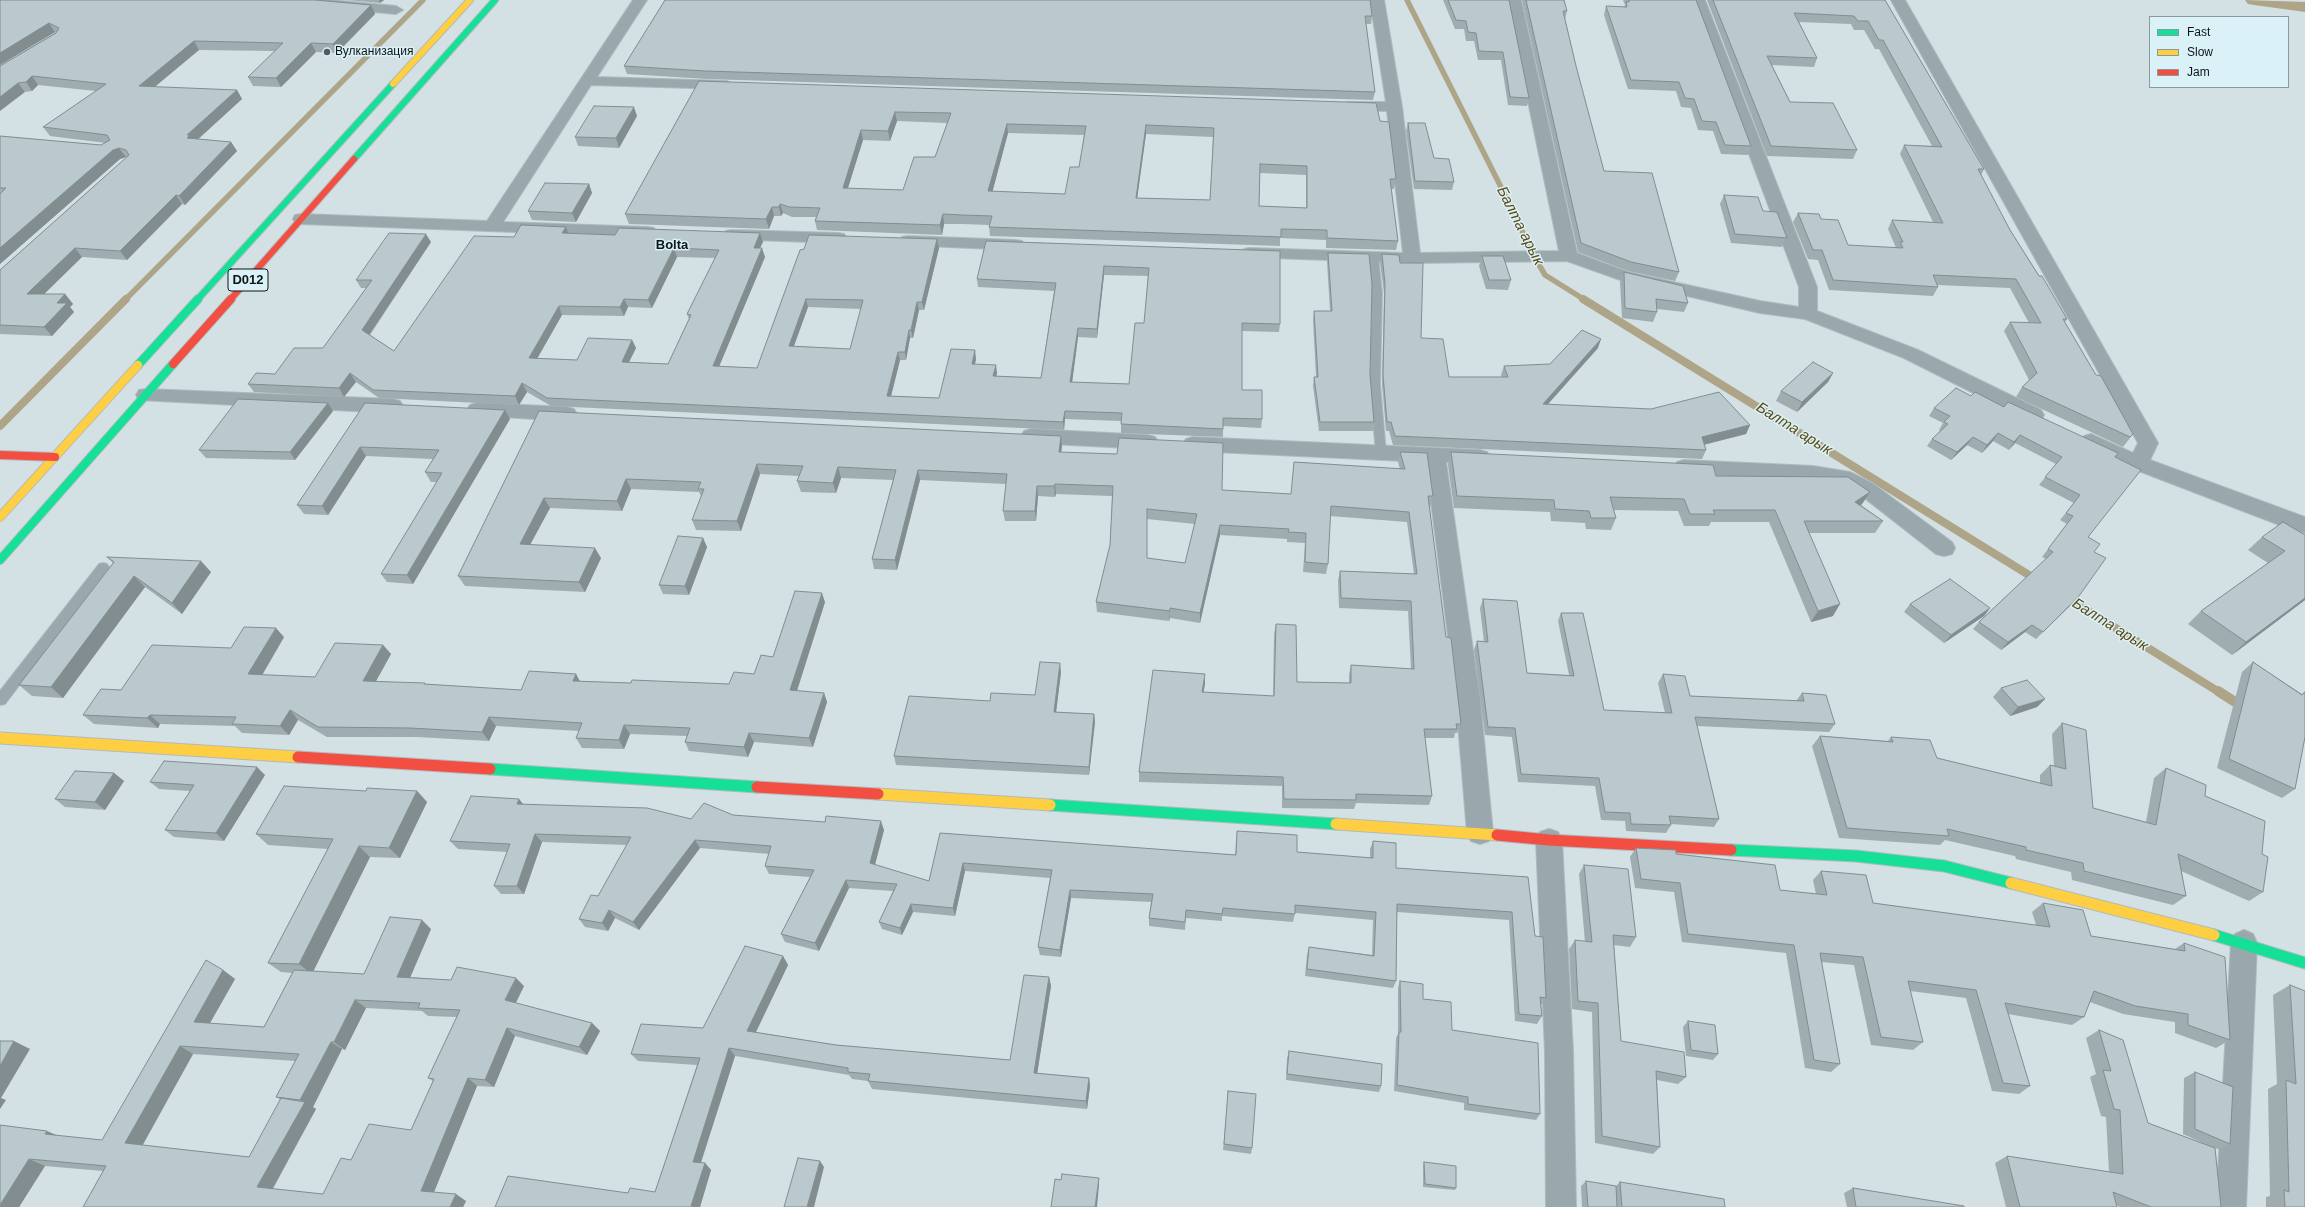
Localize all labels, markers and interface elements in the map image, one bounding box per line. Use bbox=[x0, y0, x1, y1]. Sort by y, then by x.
legend bbox=[2149, 16, 2289, 88]
text: Fast bbox=[2187, 25, 2210, 39]
place label: Вулканизация bbox=[335, 45, 413, 59]
text: Slow bbox=[2187, 45, 2213, 59]
marker: Вулканизация bbox=[322, 47, 332, 57]
text: Jam bbox=[2187, 65, 2210, 79]
water label: Балта арык bbox=[1492, 184, 1548, 268]
district label: Bolta bbox=[656, 237, 688, 253]
road number: D012 bbox=[228, 269, 268, 291]
water label: Балта арык bbox=[1753, 399, 1835, 459]
water label: Балта арык bbox=[2069, 595, 2151, 655]

